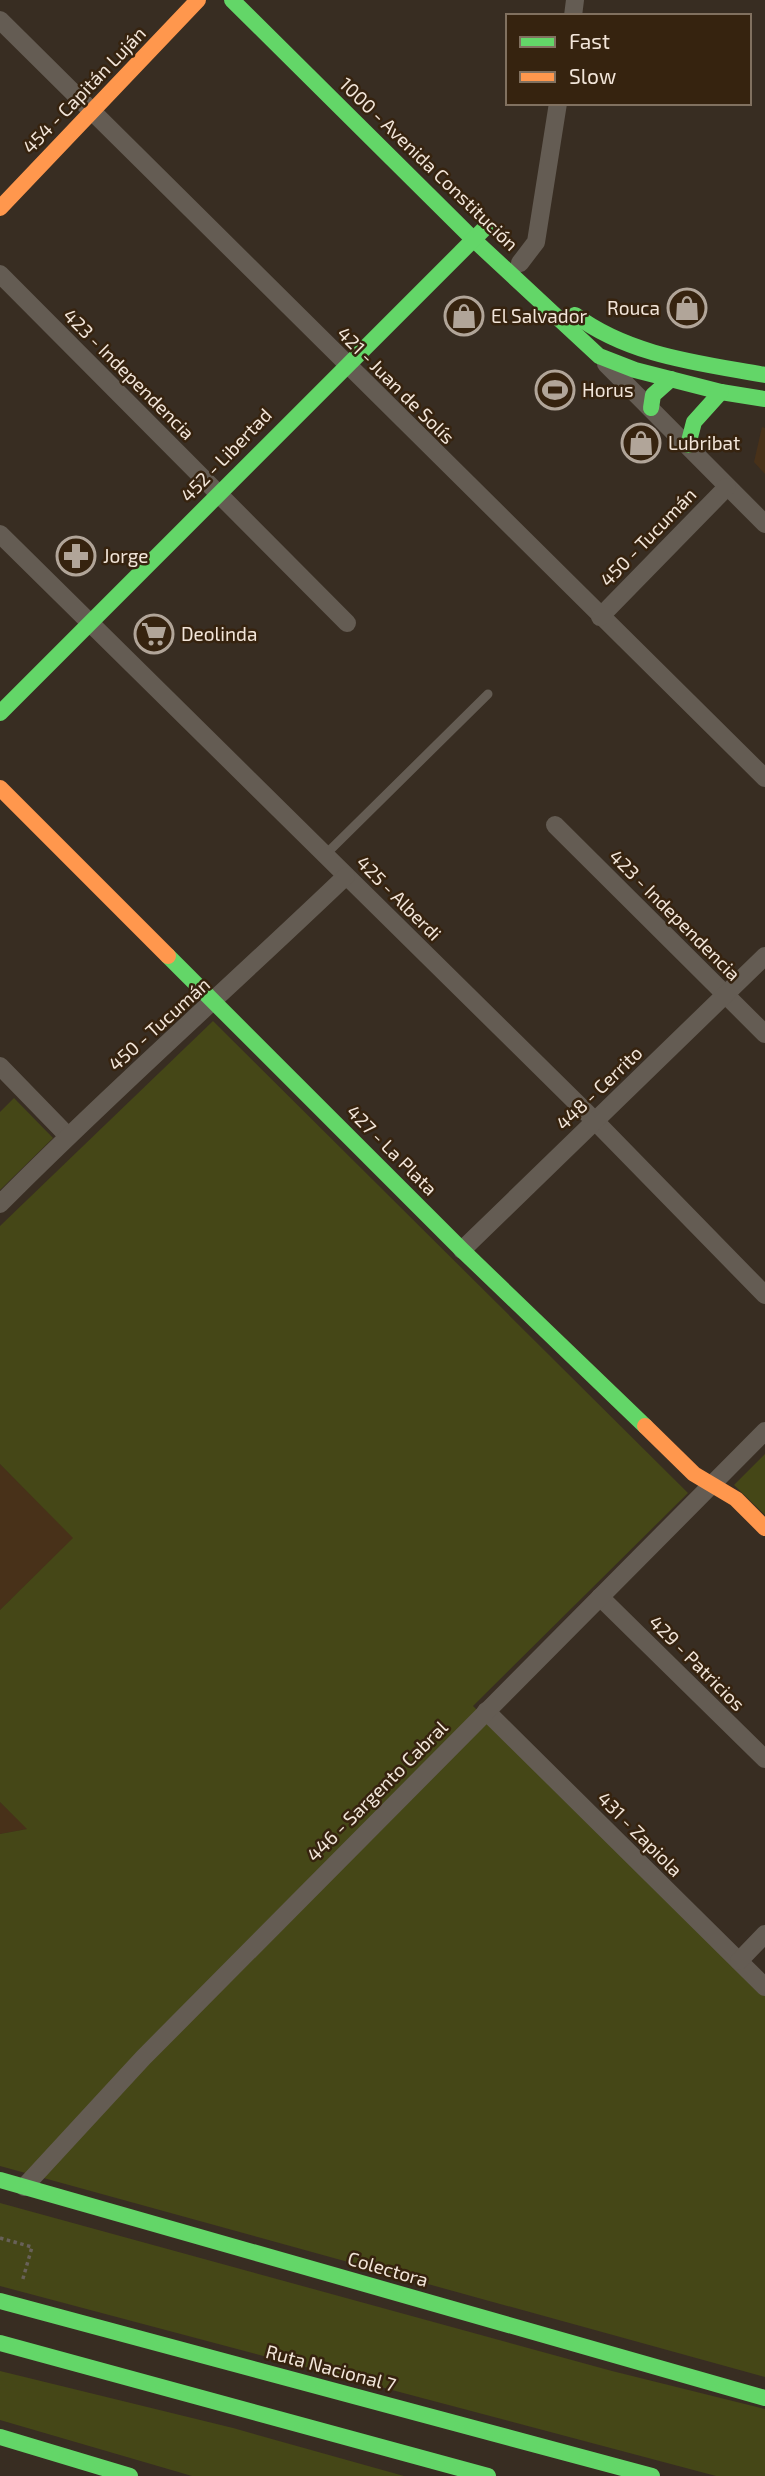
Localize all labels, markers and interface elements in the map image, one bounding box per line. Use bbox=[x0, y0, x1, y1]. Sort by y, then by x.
legend bbox=[506, 14, 751, 105]
street label: 454 - Capitán Luján bbox=[17, 21, 150, 158]
text: Fast bbox=[569, 28, 610, 53]
text: Slow bbox=[569, 63, 616, 88]
street label: 1000 - Avenida Constitución bbox=[335, 72, 523, 255]
shop icon: Rouca bbox=[666, 287, 708, 329]
shop icon: El Salvador bbox=[443, 295, 485, 337]
place label: Rouca bbox=[607, 296, 660, 319]
street label: 423 - Independencia bbox=[59, 303, 200, 444]
place label: El Salvador bbox=[491, 304, 587, 327]
street label: 421 - Juan de Solís bbox=[333, 321, 460, 448]
sports icon: Horus bbox=[534, 369, 576, 411]
place label: Horus bbox=[582, 378, 634, 401]
street label: 452 - Libertad bbox=[175, 403, 276, 506]
shop icon: Lubribat bbox=[620, 422, 662, 464]
place label: Lubribat bbox=[668, 431, 740, 454]
street label: 450 - Tucumán bbox=[595, 483, 700, 591]
pharmacy icon: Jorge bbox=[55, 535, 97, 577]
place label: Jorge bbox=[103, 544, 149, 567]
supermarket icon: Deolinda bbox=[133, 613, 175, 655]
place label: Deolinda bbox=[181, 622, 257, 645]
street label: 423 - Independencia bbox=[605, 844, 746, 985]
street label: 425 - Alberdi bbox=[352, 850, 447, 945]
street label: 450 - Tucumán bbox=[103, 972, 214, 1075]
street label: 448 - Cerrito bbox=[551, 1041, 647, 1134]
street label: 427 - La Plata bbox=[342, 1100, 442, 1200]
street label: 429 - Patricios bbox=[645, 1610, 750, 1715]
street label: 446 - Sargento Cabral bbox=[301, 1715, 452, 1866]
street label: 431 - Zapiola bbox=[593, 1786, 688, 1881]
street label: Colectora bbox=[345, 2246, 431, 2291]
street label: Ruta Nacional 7 bbox=[264, 2339, 399, 2396]

